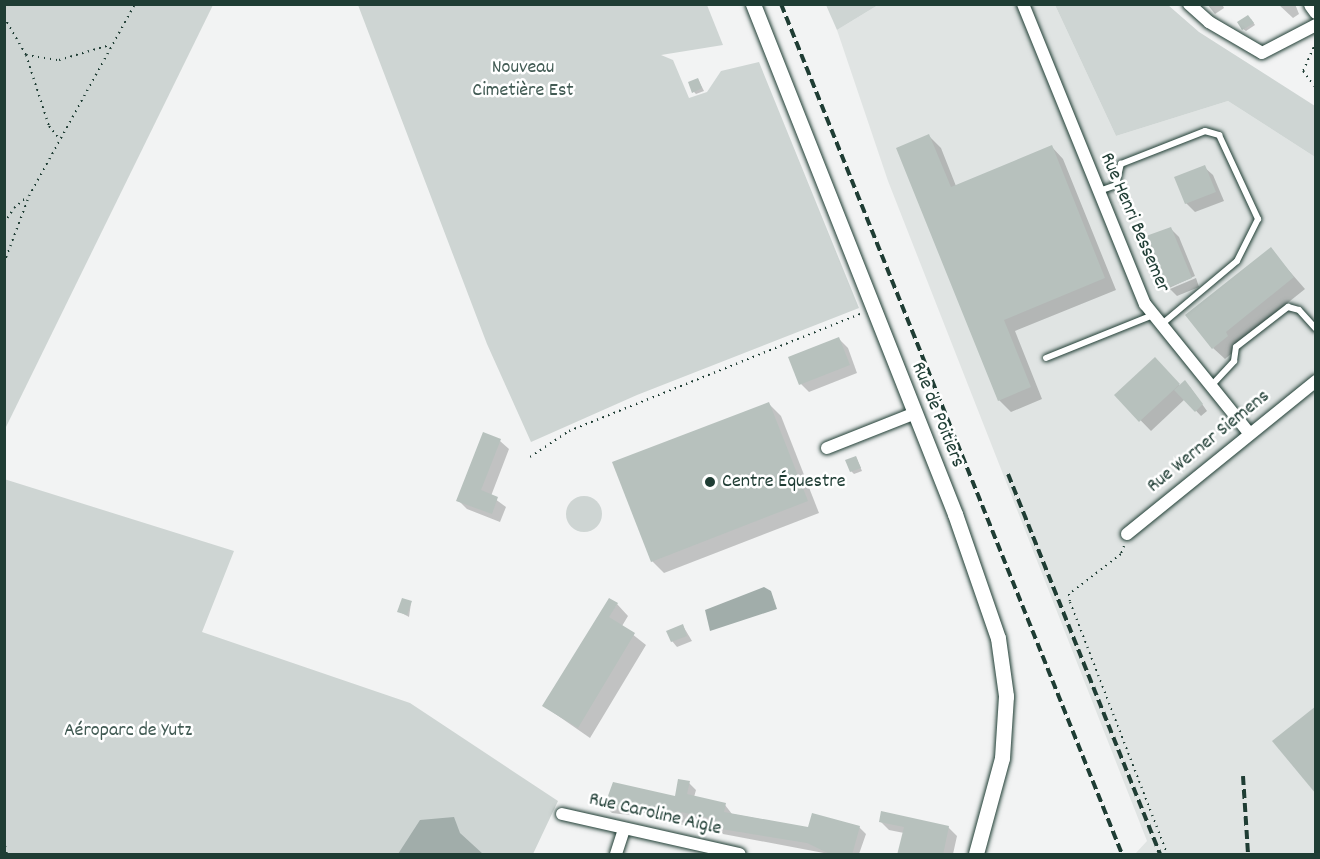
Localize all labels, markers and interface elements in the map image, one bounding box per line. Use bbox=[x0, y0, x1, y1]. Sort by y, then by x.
park label: Nouveau Cimetière Est bbox=[472, 57, 574, 104]
street label: Rue Henri Bessemer bbox=[1094, 149, 1174, 297]
street label: Rue de Poitiers bbox=[905, 359, 969, 471]
street label: Rue Werner Siemens bbox=[1143, 385, 1275, 499]
place label: Centre Équestre bbox=[722, 470, 846, 494]
marker: Centre Équestre bbox=[703, 475, 717, 489]
park label: Aéroparc de Yutz bbox=[64, 719, 192, 743]
street label: Rue Caroline Aigle bbox=[586, 788, 724, 842]

